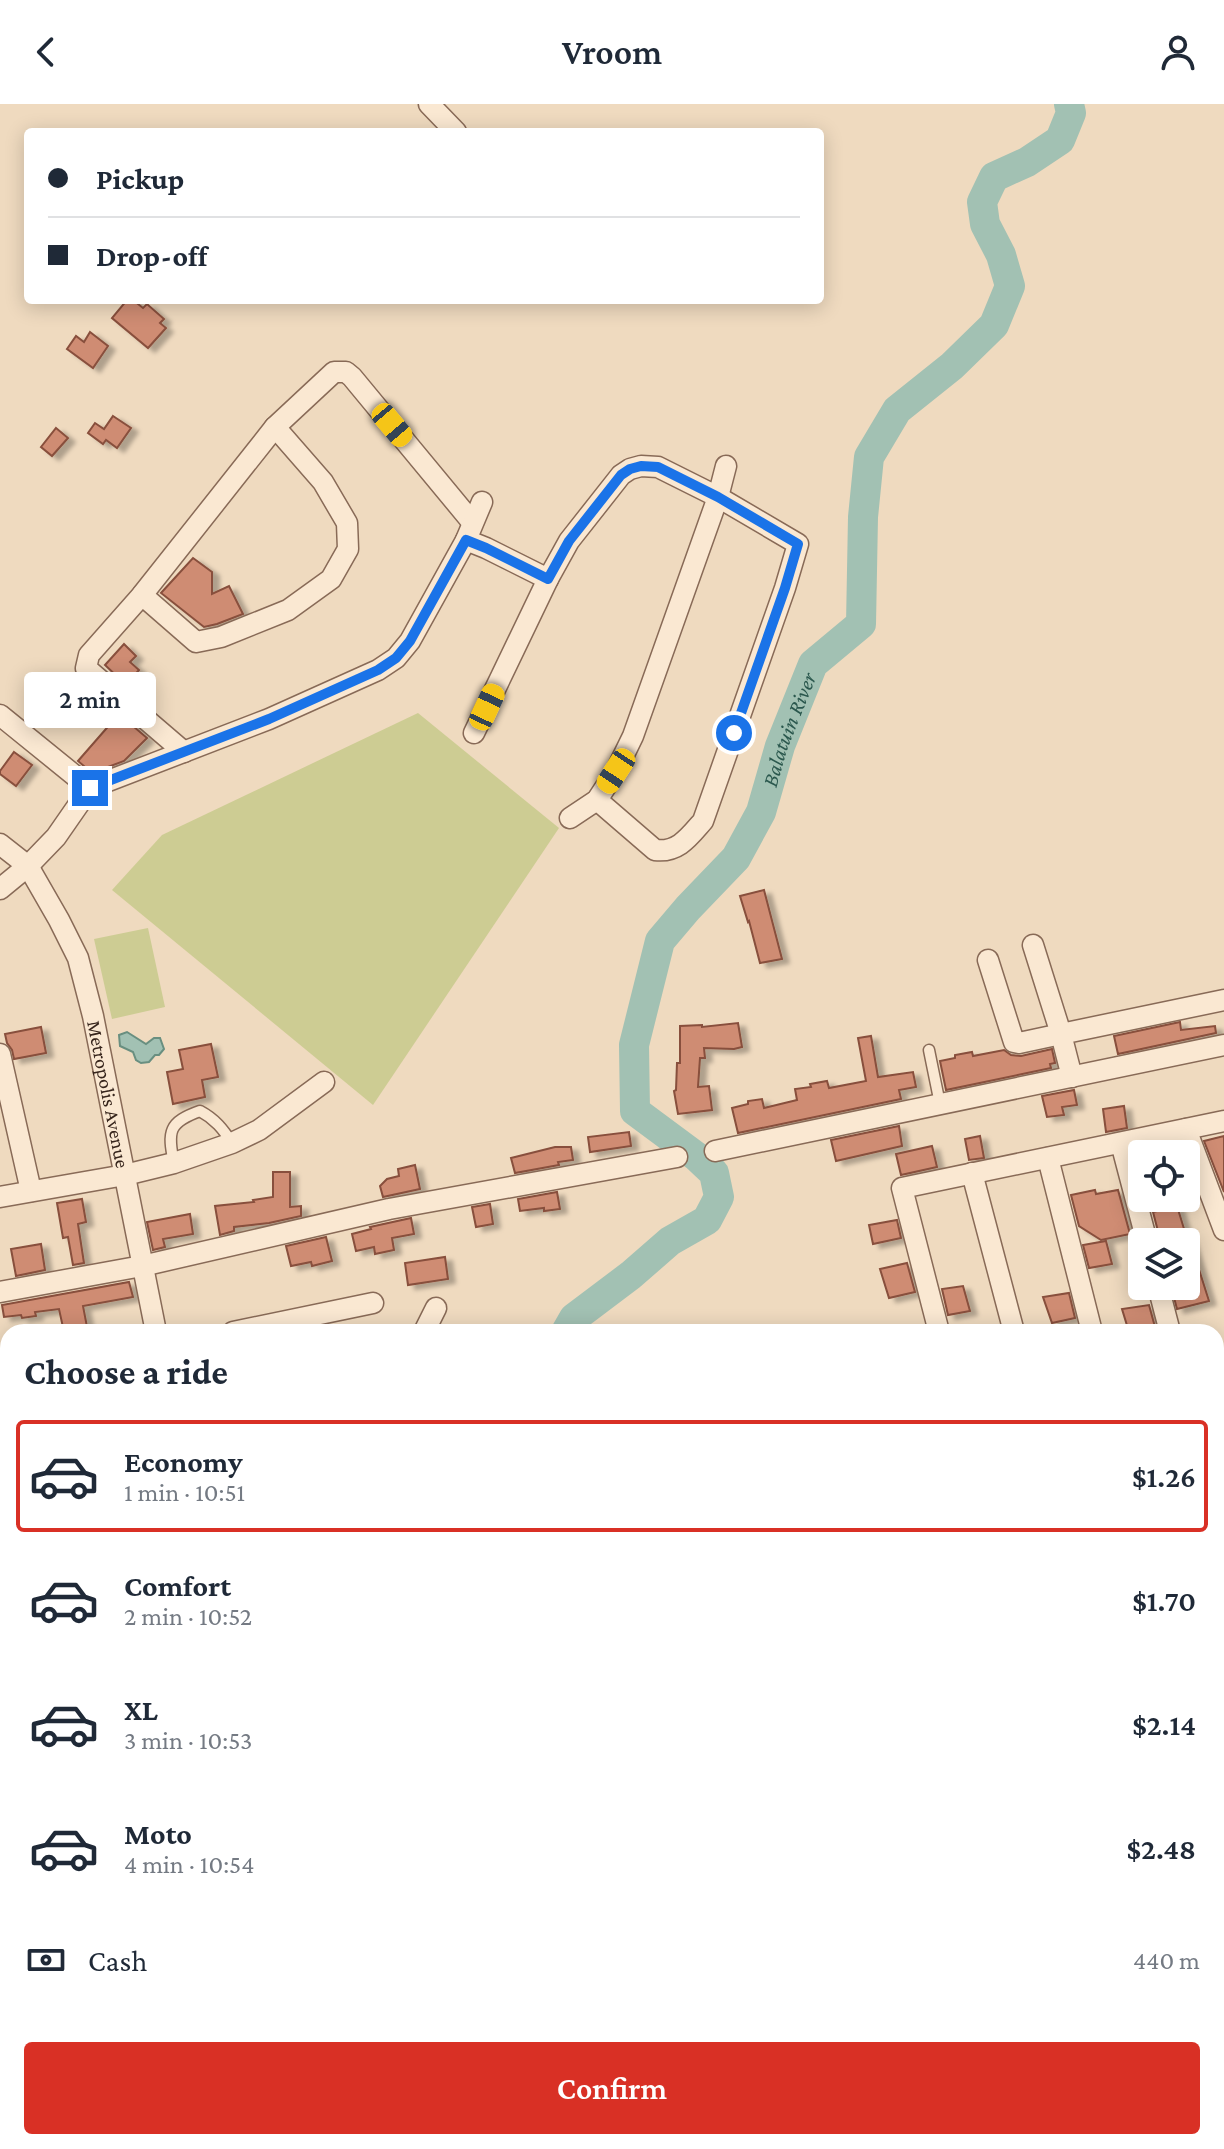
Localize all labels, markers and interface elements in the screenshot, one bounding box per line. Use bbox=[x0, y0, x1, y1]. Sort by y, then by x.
icon: back bbox=[24, 30, 68, 74]
icon: person bbox=[1156, 30, 1200, 74]
text: Vroom bbox=[562, 32, 662, 72]
text: Pickup bbox=[96, 162, 184, 195]
text: Drop-off bbox=[96, 239, 207, 272]
car bbox=[367, 399, 417, 451]
water label: Balatuin River bbox=[756, 667, 821, 789]
callout: 2 min bbox=[24, 672, 156, 728]
car bbox=[466, 680, 508, 734]
text: 2 min bbox=[59, 685, 121, 714]
route start bbox=[716, 715, 752, 751]
car bbox=[593, 744, 639, 798]
route end bbox=[72, 770, 108, 806]
street label: Metropolis Avenue bbox=[83, 1018, 134, 1170]
map controls bbox=[1128, 1140, 1200, 1300]
button: locate bbox=[1128, 1140, 1200, 1212]
button: layers bbox=[1128, 1228, 1200, 1300]
text: Choose a ride bbox=[24, 1352, 228, 1392]
icon: car bbox=[28, 1440, 100, 1512]
text: Economy bbox=[124, 1445, 243, 1478]
text: $1.26 bbox=[1132, 1460, 1196, 1493]
text: 1 min · 10:51 bbox=[124, 1478, 245, 1507]
icon: car bbox=[28, 1564, 100, 1636]
text: Comfort bbox=[124, 1569, 231, 1602]
text: $1.70 bbox=[1132, 1584, 1196, 1617]
text: 2 min · 10:52 bbox=[124, 1602, 252, 1631]
icon: car bbox=[28, 1688, 100, 1760]
text: XL bbox=[124, 1693, 158, 1726]
text: $2.14 bbox=[1132, 1708, 1196, 1741]
text: 3 min · 10:53 bbox=[124, 1726, 252, 1755]
icon: car bbox=[28, 1812, 100, 1884]
text: Moto bbox=[124, 1817, 192, 1850]
text: $2.48 bbox=[1126, 1832, 1196, 1865]
text: 4 min · 10:54 bbox=[124, 1850, 255, 1879]
icon: cash bbox=[24, 1938, 68, 1982]
text: Cash bbox=[88, 1944, 147, 1977]
text: 440 m bbox=[1133, 1946, 1200, 1975]
button: Confirm bbox=[24, 2042, 1200, 2134]

